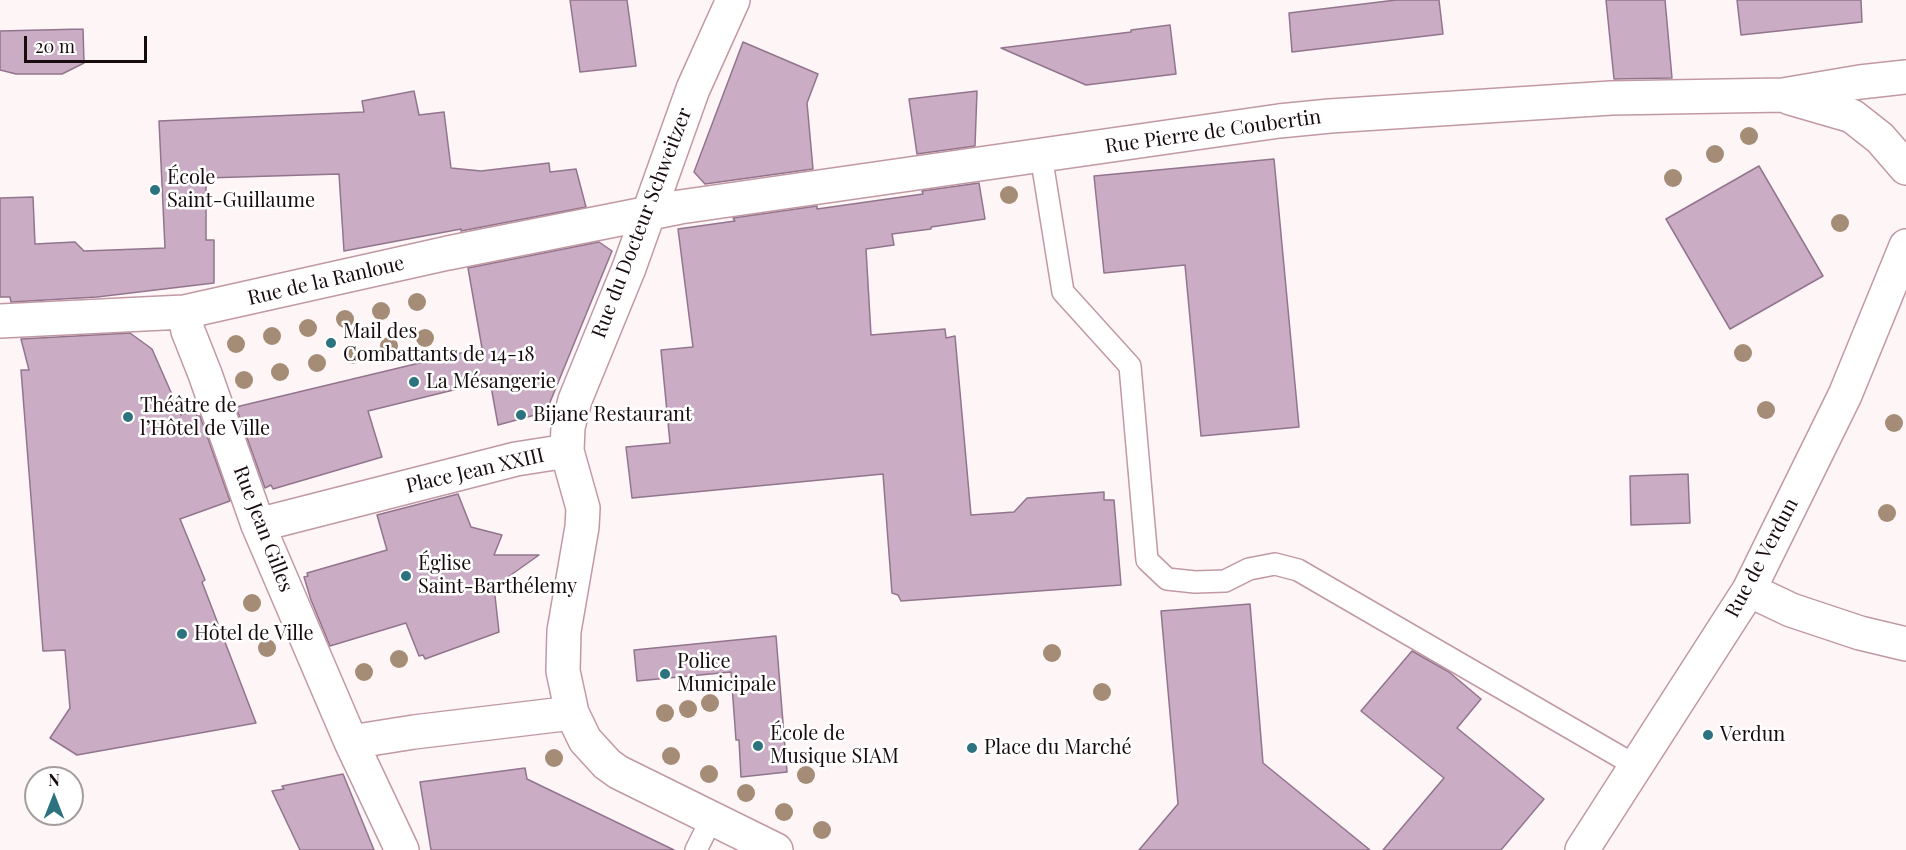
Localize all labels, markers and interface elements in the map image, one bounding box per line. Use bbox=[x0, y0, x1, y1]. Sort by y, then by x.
scale bar bbox=[27, 24, 150, 62]
text: 20 m bbox=[35, 34, 75, 58]
street label: Rue du Docteur Schweitzer bbox=[587, 104, 697, 342]
street label: Rue Pierre de Coubertin bbox=[1103, 105, 1323, 159]
place label: École Saint-Guillaume bbox=[167, 166, 315, 213]
marker: École Saint-Guillaume bbox=[148, 183, 162, 197]
street label: Rue de la Ranloue bbox=[245, 251, 407, 311]
place label: Mail des Combattants de 14-18 bbox=[343, 320, 535, 367]
marker: Mail des Combattants de 14-18 bbox=[324, 336, 338, 350]
place label: La Mésangerie bbox=[426, 370, 556, 394]
marker: La Mésangerie bbox=[407, 375, 421, 389]
place label: Théâtre de l’Hôtel de Ville bbox=[140, 394, 270, 441]
place label: Bijane Restaurant bbox=[533, 403, 692, 427]
marker: Bijane Restaurant bbox=[514, 408, 528, 422]
marker: Théâtre de l’Hôtel de Ville bbox=[121, 410, 135, 424]
street label: Place Jean XXIII bbox=[404, 443, 546, 499]
street label: Rue Jean Gilles bbox=[228, 463, 298, 595]
street label: Rue de Verdun bbox=[1721, 494, 1803, 622]
place label: Église Saint-Barthélemy bbox=[418, 552, 577, 599]
marker: Église Saint-Barthélemy bbox=[399, 569, 413, 583]
place label: Hôtel de Ville bbox=[194, 622, 314, 646]
marker: Hôtel de Ville bbox=[175, 627, 189, 641]
place label: Police Municipale bbox=[677, 650, 776, 697]
marker: Police Municipale bbox=[658, 667, 672, 681]
place label: École de Musique SIAM bbox=[770, 722, 899, 769]
place label: Verdun bbox=[1720, 723, 1785, 747]
marker: Verdun bbox=[1701, 728, 1715, 742]
place label: Place du Marché bbox=[984, 736, 1132, 760]
marker: École de Musique SIAM bbox=[751, 739, 765, 753]
marker: Place du Marché bbox=[965, 741, 979, 755]
north arrow bbox=[24, 766, 84, 826]
text: N bbox=[48, 769, 60, 790]

